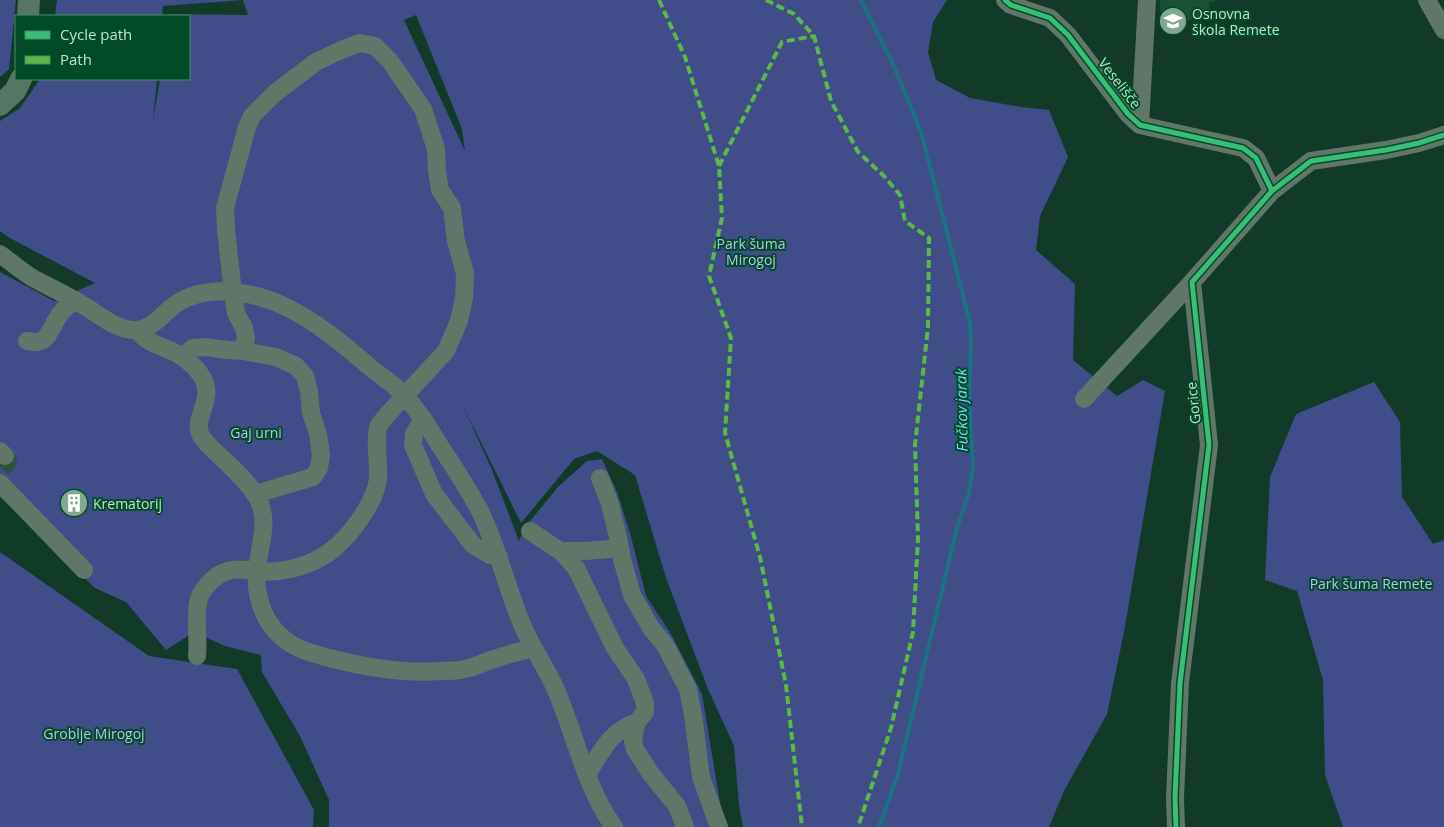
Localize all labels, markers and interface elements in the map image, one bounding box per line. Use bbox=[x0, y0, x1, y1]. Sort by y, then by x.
place label: Osnovna škola Remete bbox=[1192, 4, 1280, 39]
school or university icon: Osnovna škola Remete bbox=[1158, 6, 1188, 36]
legend bbox=[15, 15, 190, 80]
text: Cycle path bbox=[60, 24, 132, 44]
text: Path bbox=[60, 49, 92, 69]
street label: Veselišče bbox=[1094, 54, 1146, 112]
park label: Park šuma Mirogoj bbox=[717, 234, 785, 269]
water label: Fučkov jarak bbox=[950, 368, 972, 452]
street label: Gorice bbox=[1181, 381, 1205, 425]
park label: Gaj urni bbox=[230, 423, 282, 442]
building icon: Krematorij bbox=[59, 488, 89, 518]
place label: Krematorij bbox=[93, 494, 162, 513]
park label: Park šuma Remete bbox=[1310, 574, 1432, 593]
park label: Groblje Mirogoj bbox=[43, 724, 145, 743]

